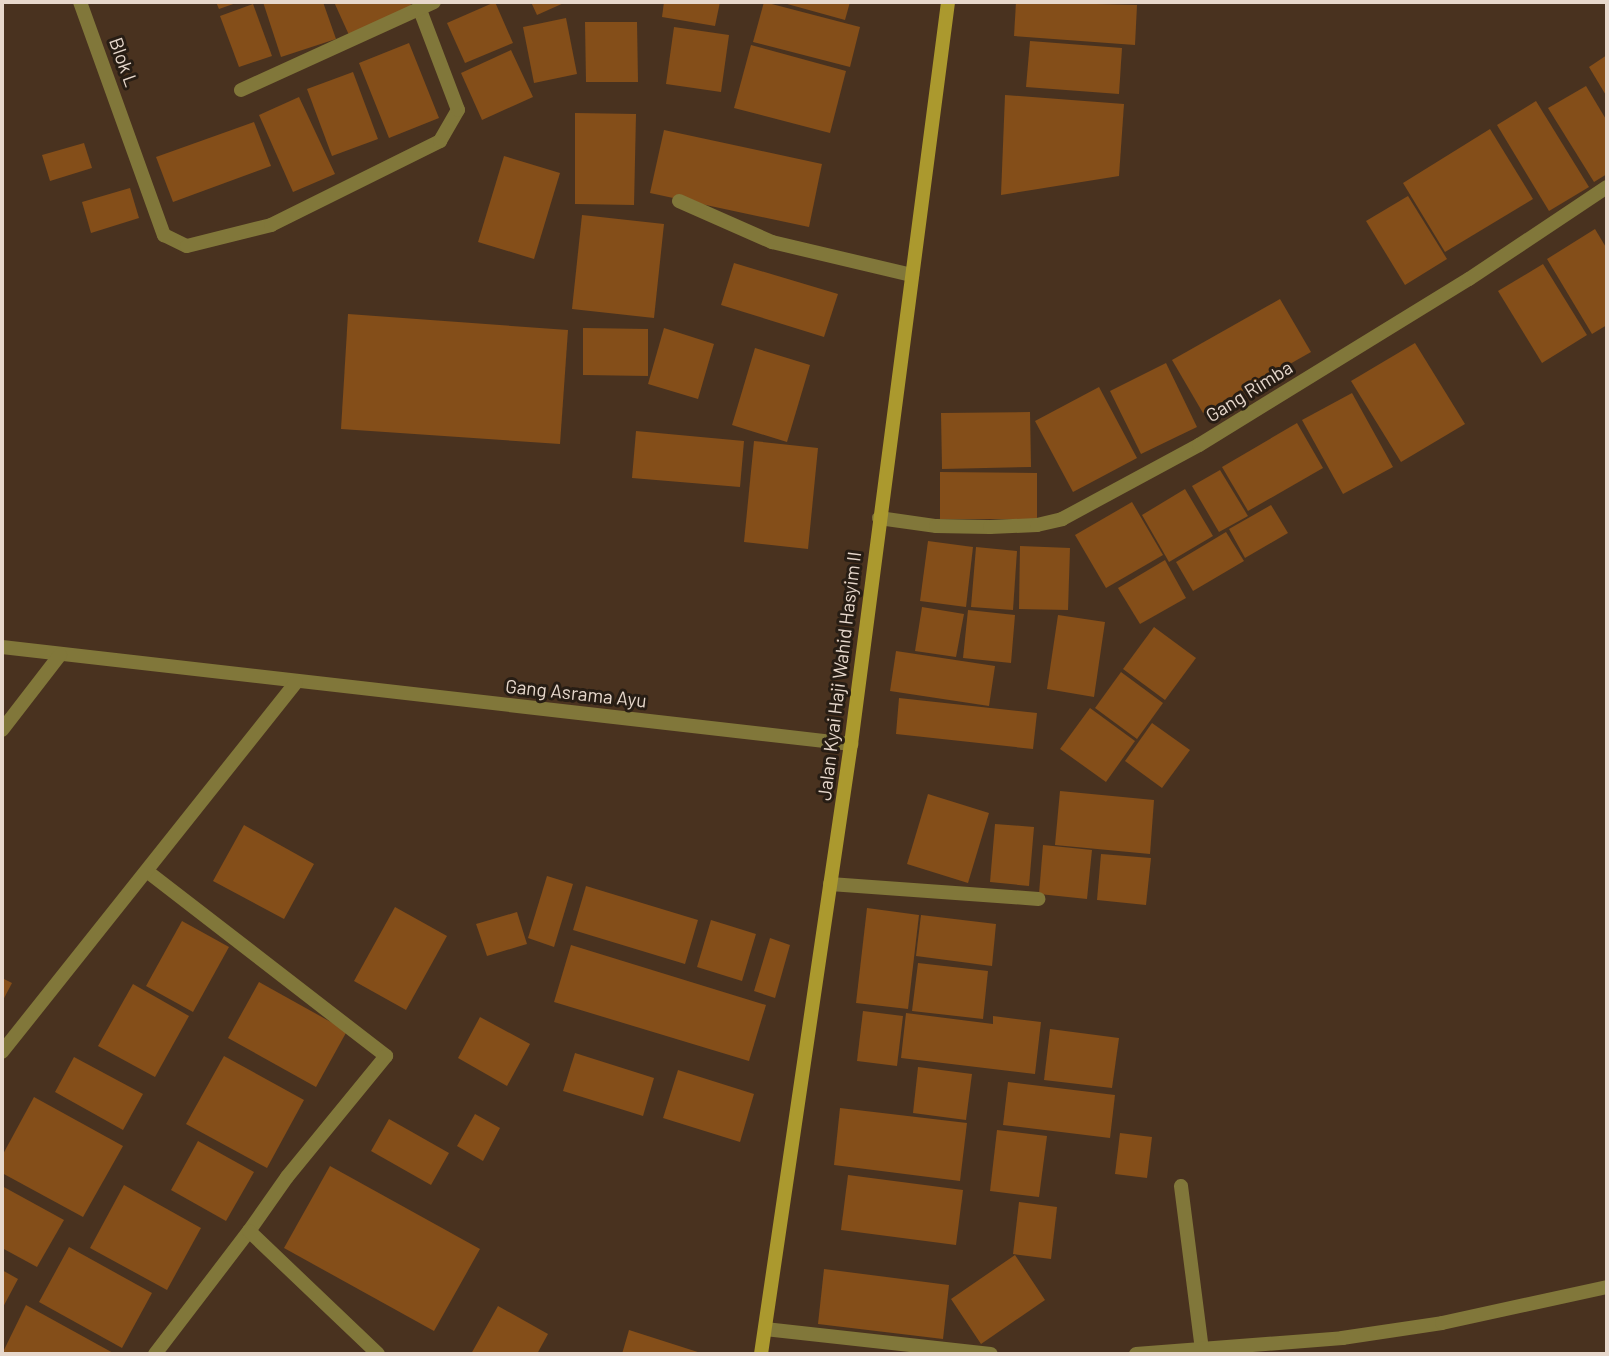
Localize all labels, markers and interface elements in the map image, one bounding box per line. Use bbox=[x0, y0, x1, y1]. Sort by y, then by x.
street label: Blok L bbox=[105, 34, 143, 90]
street label: Gang Rimba bbox=[1202, 355, 1296, 427]
street label: Jalan Kyai Haji Wahid Hasyim II bbox=[812, 550, 866, 802]
street label: Gang Asrama Ayu bbox=[504, 674, 648, 712]

